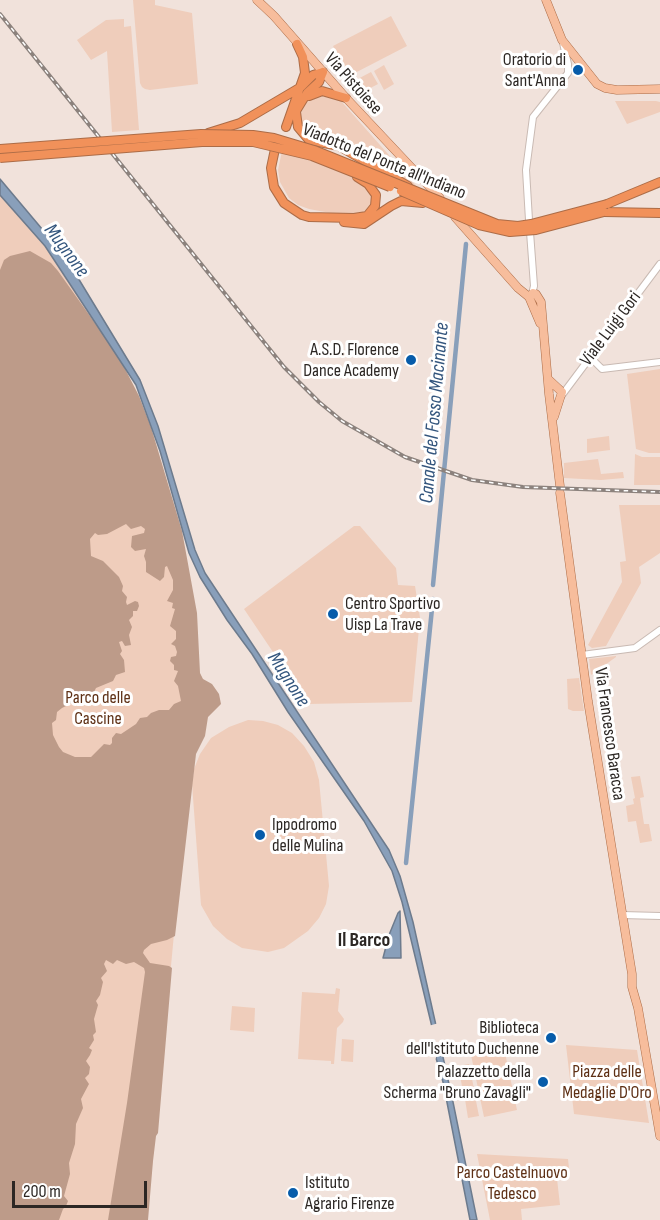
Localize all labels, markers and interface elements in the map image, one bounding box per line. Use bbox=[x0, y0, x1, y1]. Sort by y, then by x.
street label: Via Pistoiese bbox=[320, 49, 386, 119]
place label: Oratorio di Sant'Anna bbox=[503, 49, 566, 92]
marker: Oratorio di Sant'Anna bbox=[571, 63, 585, 77]
street label: Viadotto del Ponte all'Indiano bbox=[299, 119, 469, 205]
water label: Mugnone bbox=[38, 220, 94, 282]
street label: Viale Luigi Gori bbox=[576, 287, 646, 371]
water label: Canale del Fosso Macinante bbox=[415, 322, 455, 504]
place label: A.S.D. Florence Dance Academy bbox=[303, 339, 399, 382]
marker: A.S.D. Florence Dance Academy bbox=[404, 353, 418, 367]
place label: Centro Sportivo Uisp La Trave bbox=[345, 593, 440, 636]
marker: Centro Sportivo Uisp La Trave bbox=[326, 607, 340, 621]
water label: Mugnone bbox=[261, 648, 315, 712]
street label: Via Francesco Baracca bbox=[589, 666, 629, 802]
park label: Parco delle Cascine bbox=[65, 687, 131, 730]
place label: Ippodromo delle Mulina bbox=[272, 814, 343, 856]
marker: Ippodromo delle Mulina bbox=[253, 828, 267, 842]
district label: Il Barco bbox=[338, 929, 390, 953]
place label: Biblioteca dell'Istituto Duchenne bbox=[406, 1017, 539, 1060]
marker: Biblioteca dell'Istituto Duchenne bbox=[544, 1031, 558, 1045]
place label: Palazzetto della Scherma "Bruno Zavagli" bbox=[383, 1061, 531, 1104]
park label: Piazza delle Medaglie D'Oro bbox=[562, 1061, 652, 1104]
marker: Palazzetto della Scherma "Bruno Zavagli" bbox=[536, 1075, 550, 1089]
park label: Parco Castelnuovo Tedesco bbox=[456, 1162, 568, 1204]
scale bar bbox=[15, 1169, 150, 1207]
place label: Istituto Agrario Firenze bbox=[305, 1172, 394, 1214]
text: 200 m bbox=[23, 1181, 61, 1202]
marker: Istituto Agrario Firenze bbox=[286, 1186, 300, 1200]

